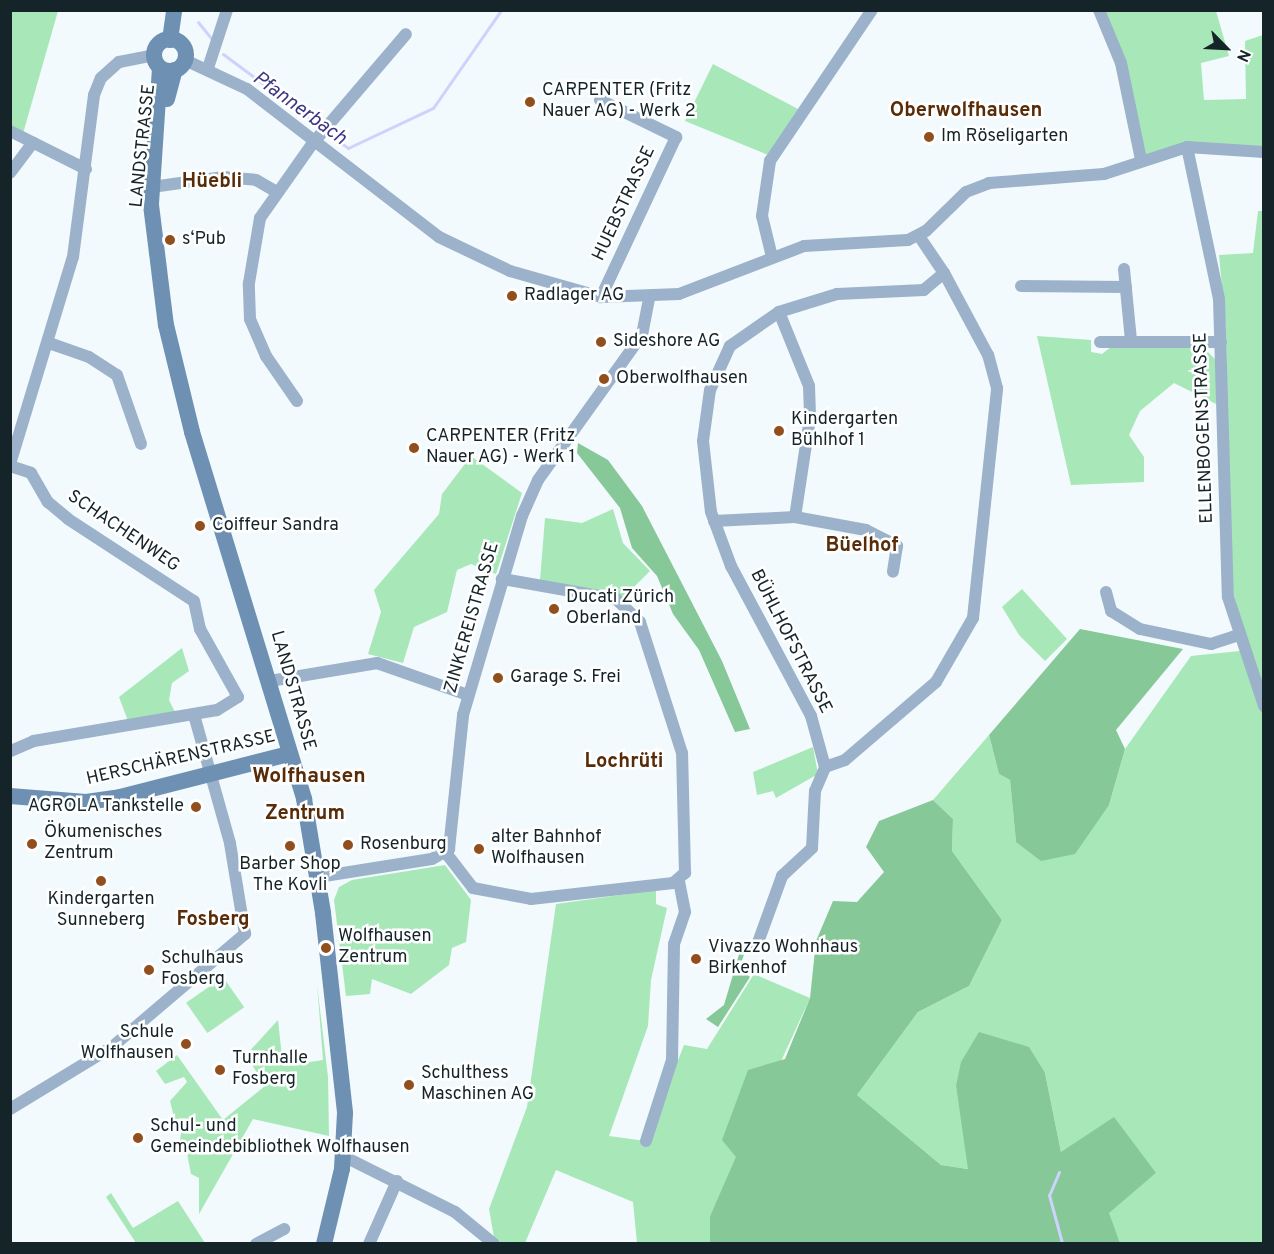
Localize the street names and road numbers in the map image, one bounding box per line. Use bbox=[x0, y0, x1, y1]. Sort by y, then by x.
street label: LANDSTRASSE bbox=[127, 83, 161, 209]
street label: HUEBSTRASSE bbox=[589, 143, 661, 265]
street label: ELLENBOGENSTRASSE bbox=[1191, 332, 1219, 524]
street label: SCHACHENWEG bbox=[63, 486, 183, 578]
street label: ZINKEREISTRASSE bbox=[441, 540, 505, 696]
street label: BÜHLHOFSTRASSE bbox=[744, 566, 836, 718]
street label: LANDSTRASSE bbox=[265, 629, 319, 753]
street label: HERSCHÄRENSTRASSE bbox=[84, 727, 278, 791]

